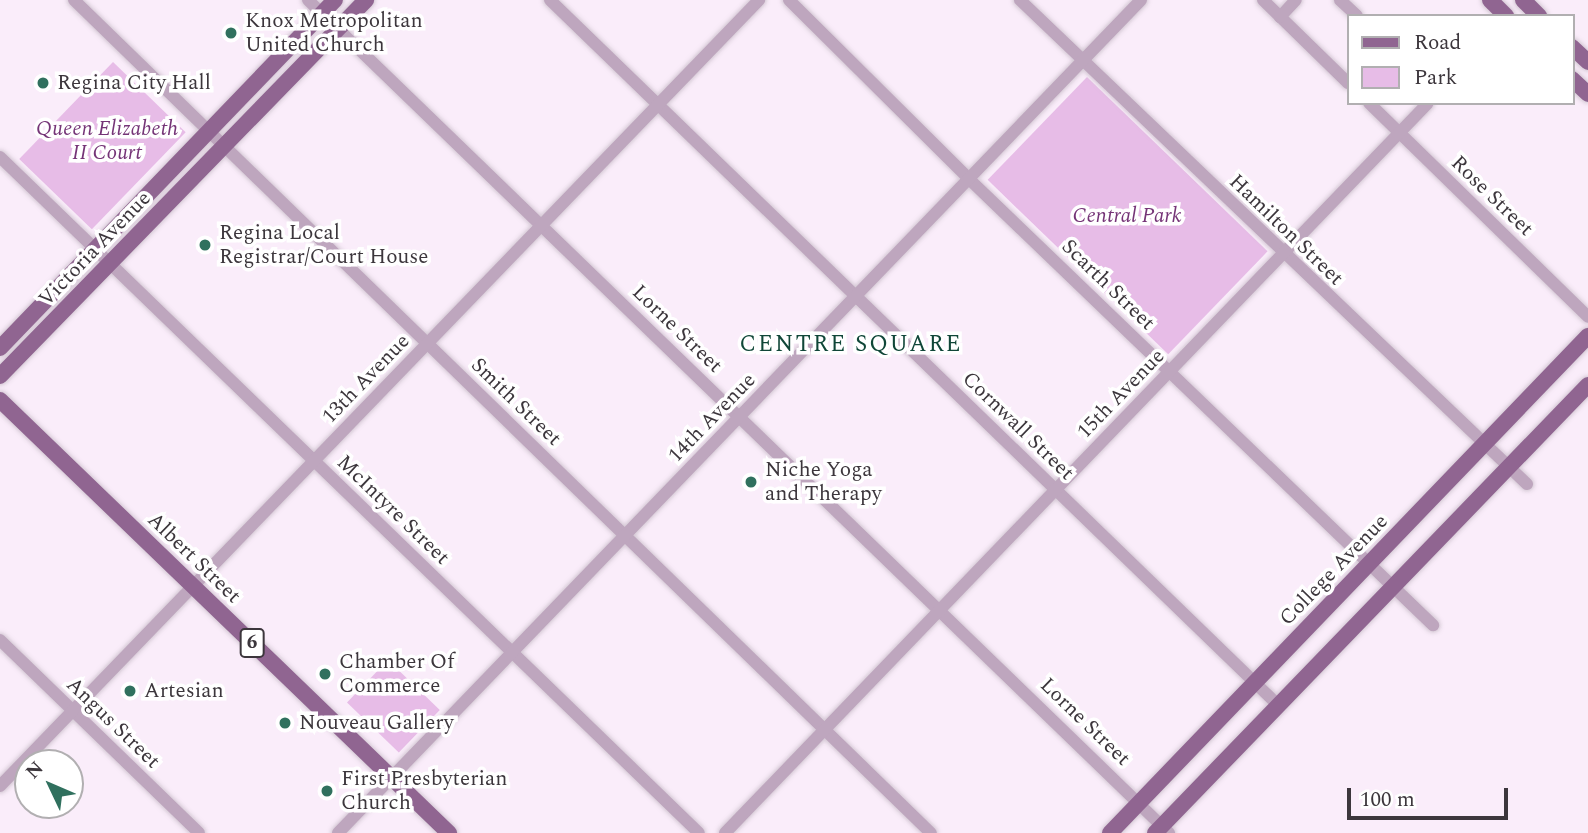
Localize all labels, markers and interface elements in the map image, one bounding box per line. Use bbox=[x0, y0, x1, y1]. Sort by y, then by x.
place label: Knox Metropolitan United Church bbox=[245, 8, 423, 58]
legend bbox=[1346, 14, 1574, 105]
marker: Knox Metropolitan United Church bbox=[223, 25, 239, 41]
text: Road bbox=[1414, 27, 1461, 59]
text: Park bbox=[1414, 62, 1457, 94]
place label: Regina City Hall bbox=[57, 70, 211, 96]
marker: Regina City Hall bbox=[35, 75, 51, 91]
park label: Queen Elizabeth II Court bbox=[36, 116, 178, 166]
street label: Rose Street bbox=[1446, 151, 1538, 241]
street label: Hamilton Street bbox=[1224, 169, 1348, 291]
street label: Victoria Avenue bbox=[34, 186, 156, 312]
park label: Central Park bbox=[1072, 203, 1182, 229]
place label: Regina Local Registrar/Court House bbox=[219, 220, 429, 270]
street label: Scarth Street bbox=[1056, 234, 1160, 336]
marker: Regina Local Registrar/Court House bbox=[197, 237, 213, 253]
street label: Lorne Street bbox=[627, 280, 727, 378]
street label: 13th Avenue bbox=[317, 329, 415, 429]
district label: CENTRE SQUARE bbox=[741, 331, 961, 359]
street label: 15th Avenue bbox=[1072, 344, 1170, 444]
street label: Smith Street bbox=[466, 353, 566, 451]
street label: Cornwall Street bbox=[957, 366, 1079, 486]
street label: 14th Avenue bbox=[663, 368, 761, 468]
street label: McIntyre Street bbox=[331, 450, 455, 570]
place label: Niche Yoga and Therapy bbox=[765, 457, 882, 507]
marker: Niche Yoga and Therapy bbox=[743, 474, 759, 490]
street label: Albert Street bbox=[142, 507, 246, 609]
street label: College Avenue bbox=[1275, 509, 1393, 631]
road number: 6 bbox=[238, 628, 266, 658]
place label: Chamber Of Commerce bbox=[339, 649, 454, 699]
marker: Chamber Of Commerce bbox=[317, 666, 333, 682]
street label: Angus Street bbox=[61, 672, 165, 774]
street label: Lorne Street bbox=[1035, 673, 1135, 771]
place label: Artesian bbox=[144, 678, 224, 704]
marker: Artesian bbox=[122, 683, 138, 699]
place label: Nouveau Gallery bbox=[299, 710, 454, 736]
marker: Nouveau Gallery bbox=[277, 715, 293, 731]
north arrow bbox=[14, 749, 84, 819]
text: N bbox=[19, 755, 51, 786]
place label: First Presbyterian Church bbox=[341, 766, 508, 816]
scale bar bbox=[1350, 774, 1511, 818]
marker: First Presbyterian Church bbox=[319, 783, 335, 799]
text: 100 m bbox=[1360, 784, 1415, 816]

